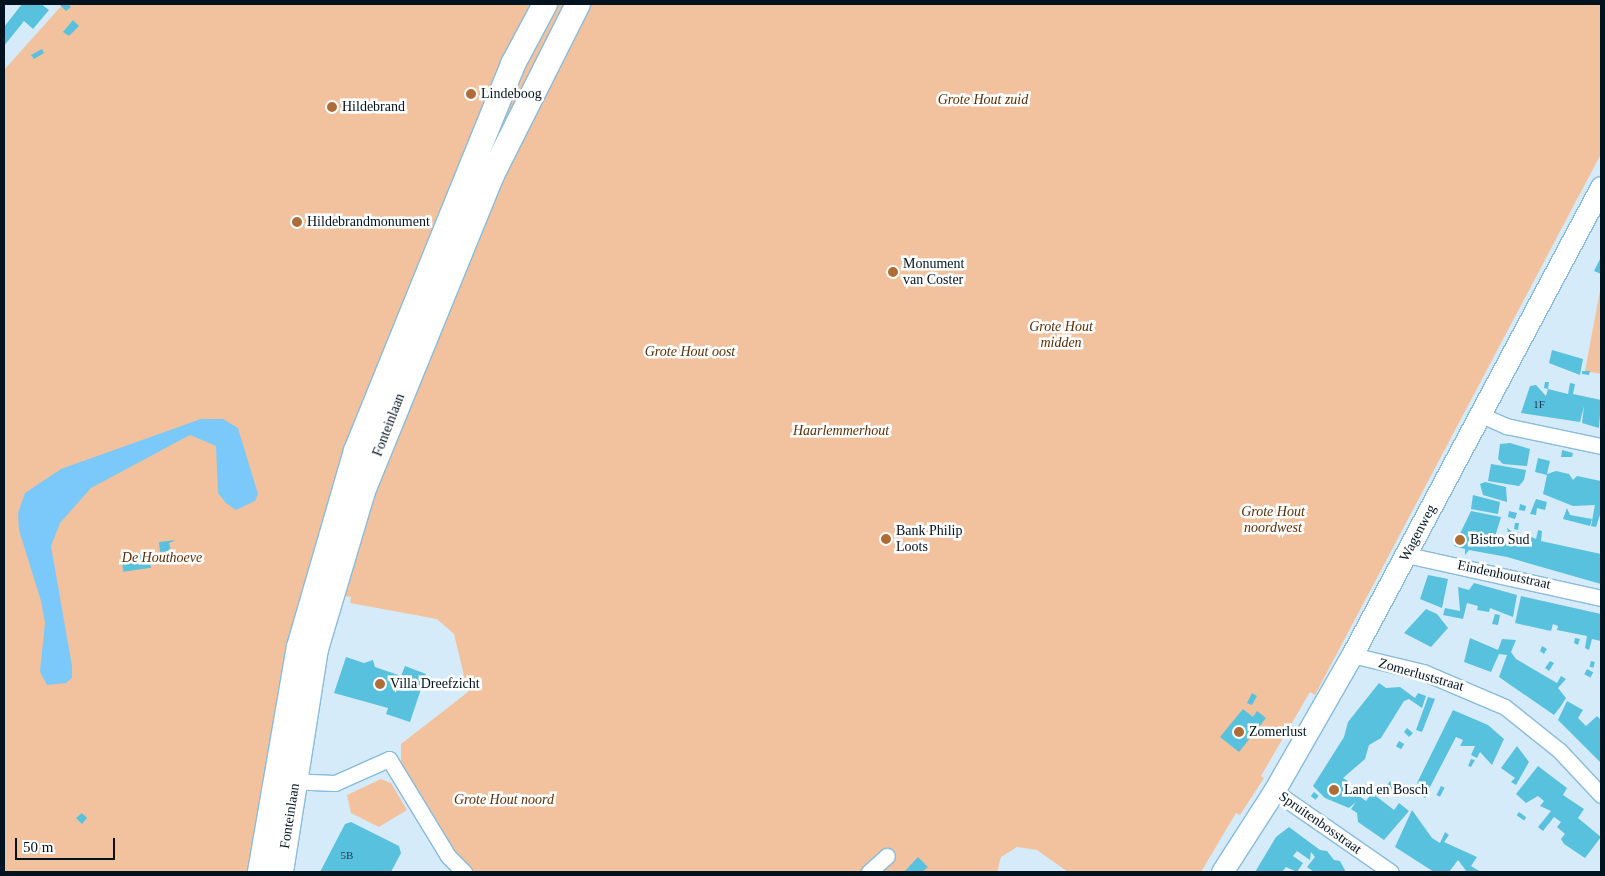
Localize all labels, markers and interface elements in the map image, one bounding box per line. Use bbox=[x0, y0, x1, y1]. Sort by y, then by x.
place label: Lindeboog bbox=[481, 86, 542, 102]
marker: Lindeboog bbox=[465, 88, 477, 100]
park label: Grote Hout zuid bbox=[938, 92, 1028, 108]
place label: Hildebrand bbox=[342, 99, 405, 115]
marker: Hildebrand bbox=[326, 101, 338, 113]
place label: Hildebrandmonument bbox=[307, 214, 430, 230]
marker: Hildebrandmonument bbox=[291, 216, 303, 228]
place label: Monument van Coster bbox=[903, 256, 964, 288]
marker: Monument van Coster bbox=[887, 266, 899, 278]
park label: Grote Hout midden bbox=[1029, 319, 1093, 352]
park label: Grote Hout oost bbox=[645, 344, 735, 360]
street label: Fonteinlaan bbox=[369, 391, 409, 459]
house number: 1F bbox=[1533, 397, 1545, 411]
park label: Haarlemmerhout bbox=[793, 423, 889, 439]
street label: Wagenweg bbox=[1396, 502, 1440, 564]
park label: Grote Hout noordwest bbox=[1241, 504, 1305, 536]
place label: Bank Philip Loots bbox=[896, 523, 963, 556]
place label: Bistro Sud bbox=[1470, 532, 1530, 548]
marker: Bank Philip Loots bbox=[880, 533, 892, 545]
marker: Bistro Sud bbox=[1454, 534, 1466, 546]
park label: De Houthoeve bbox=[122, 550, 202, 566]
street label: Eindenhoutstraat bbox=[1456, 557, 1552, 593]
street label: Zomerluststraat bbox=[1376, 655, 1466, 695]
place label: Villa Dreefzicht bbox=[390, 676, 480, 692]
marker: Villa Dreefzicht bbox=[374, 678, 386, 690]
place label: Zomerlust bbox=[1249, 724, 1307, 740]
marker: Zomerlust bbox=[1233, 726, 1245, 738]
street label: Fonteinlaan bbox=[277, 782, 303, 850]
place label: Land en Bosch bbox=[1344, 782, 1428, 798]
marker: Land en Bosch bbox=[1328, 784, 1340, 796]
street label: Spruitenbosstraat bbox=[1275, 788, 1365, 858]
park label: Grote Hout noord bbox=[454, 792, 554, 808]
scale bar bbox=[18, 828, 118, 860]
text: 50 m bbox=[23, 839, 53, 855]
house number: 5B bbox=[341, 848, 353, 862]

